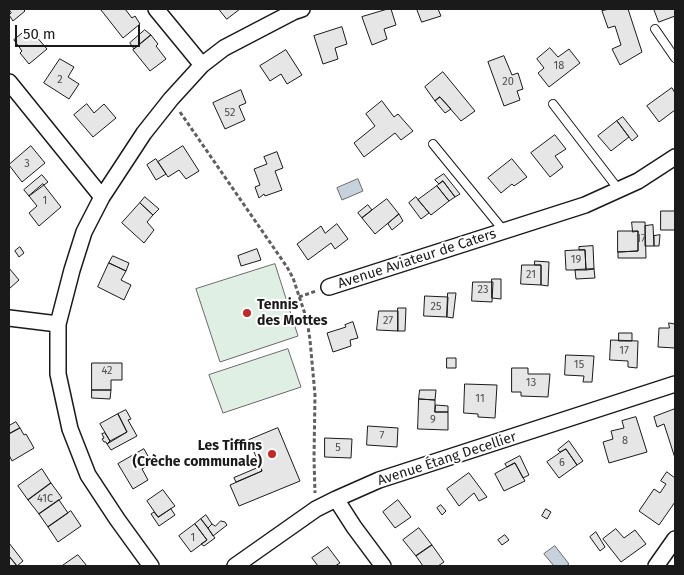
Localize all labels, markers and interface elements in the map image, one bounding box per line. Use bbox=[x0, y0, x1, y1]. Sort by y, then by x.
scale bar bbox=[18, 15, 142, 47]
text: 50 m bbox=[23, 25, 56, 43]
house number: 18 bbox=[554, 59, 564, 73]
house number: 2 bbox=[57, 73, 63, 87]
house number: 20 bbox=[502, 75, 514, 89]
house number: 52 bbox=[225, 106, 235, 120]
house number: 3 bbox=[24, 157, 30, 171]
house number: 1 bbox=[43, 194, 47, 208]
street label: Avenue Aviateur de Caters bbox=[336, 225, 498, 293]
house number: 17 bbox=[636, 232, 646, 246]
house number: 19 bbox=[571, 253, 581, 267]
house number: 21 bbox=[526, 268, 536, 282]
house number: 23 bbox=[478, 283, 488, 297]
place label: Tennis des Mottes bbox=[257, 297, 327, 330]
house number: 25 bbox=[431, 300, 441, 314]
marker: Tennis des Mottes bbox=[241, 307, 253, 319]
house number: 27 bbox=[383, 314, 393, 328]
house number: 17 bbox=[619, 344, 629, 358]
house number: 15 bbox=[574, 358, 584, 372]
house number: 42 bbox=[101, 364, 113, 378]
house number: 13 bbox=[526, 376, 536, 390]
house number: 11 bbox=[475, 392, 485, 406]
house number: 9 bbox=[430, 413, 436, 427]
street label: Avenue Étang Decellier bbox=[375, 429, 519, 489]
house number: 7 bbox=[380, 429, 384, 443]
house number: 8 bbox=[622, 434, 628, 448]
place label: Les Tiffins (Crèche communale) bbox=[133, 438, 262, 471]
house number: 5 bbox=[335, 441, 341, 455]
marker: Les Tiffins (Crèche communale) bbox=[266, 448, 278, 460]
house number: 6 bbox=[559, 456, 565, 470]
house number: 41C bbox=[37, 492, 53, 506]
house number: 1 bbox=[191, 531, 195, 545]

